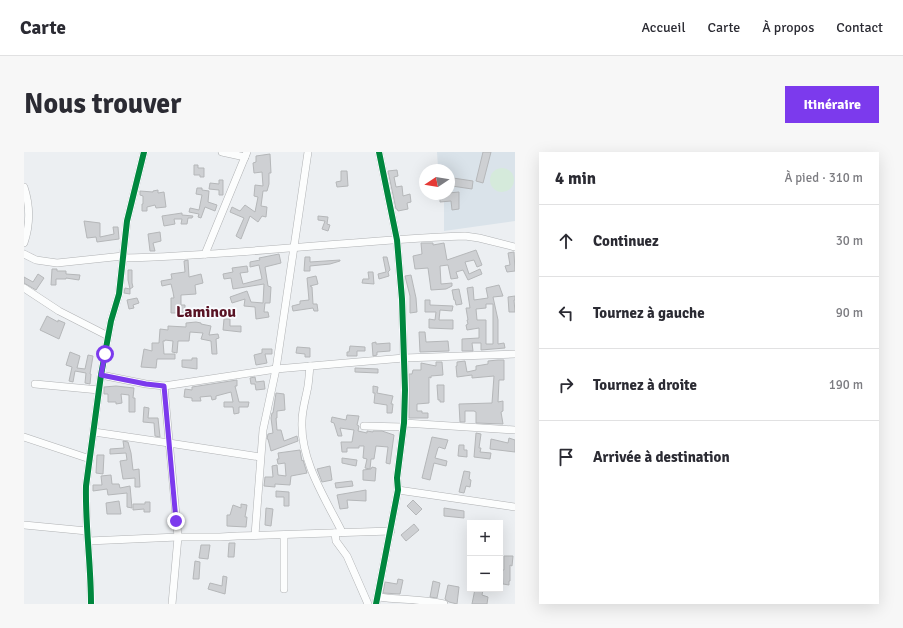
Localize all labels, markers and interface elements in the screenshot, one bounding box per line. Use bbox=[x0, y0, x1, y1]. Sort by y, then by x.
text: Carte bbox=[20, 16, 66, 40]
text: Accueil bbox=[641, 19, 686, 36]
text: Carte bbox=[708, 19, 740, 36]
text: À propos bbox=[762, 19, 814, 36]
text: Contact bbox=[836, 19, 883, 36]
button: Itinéraire bbox=[785, 86, 879, 123]
text: Nous trouver bbox=[24, 87, 181, 121]
north arrow bbox=[419, 164, 455, 200]
text: 4 min bbox=[555, 168, 596, 189]
text: À pied · 310 m bbox=[784, 170, 863, 186]
icon: ahead bbox=[555, 230, 577, 252]
text: Continuez bbox=[593, 232, 659, 250]
text: 30 m bbox=[836, 233, 863, 249]
district label: Laminou bbox=[176, 302, 236, 322]
icon: left bbox=[555, 302, 577, 324]
text: Tournez à gauche bbox=[593, 304, 705, 322]
text: 90 m bbox=[836, 305, 863, 321]
route start bbox=[96, 345, 114, 363]
icon: right bbox=[555, 374, 577, 396]
text: Tournez à droite bbox=[593, 376, 697, 394]
text: 190 m bbox=[829, 377, 863, 393]
icon: arrive bbox=[555, 446, 577, 468]
text: Arrivée à destination bbox=[593, 448, 730, 466]
route end bbox=[167, 512, 185, 530]
map controls bbox=[467, 520, 503, 592]
button: + bbox=[467, 520, 503, 556]
button: − bbox=[467, 556, 503, 592]

